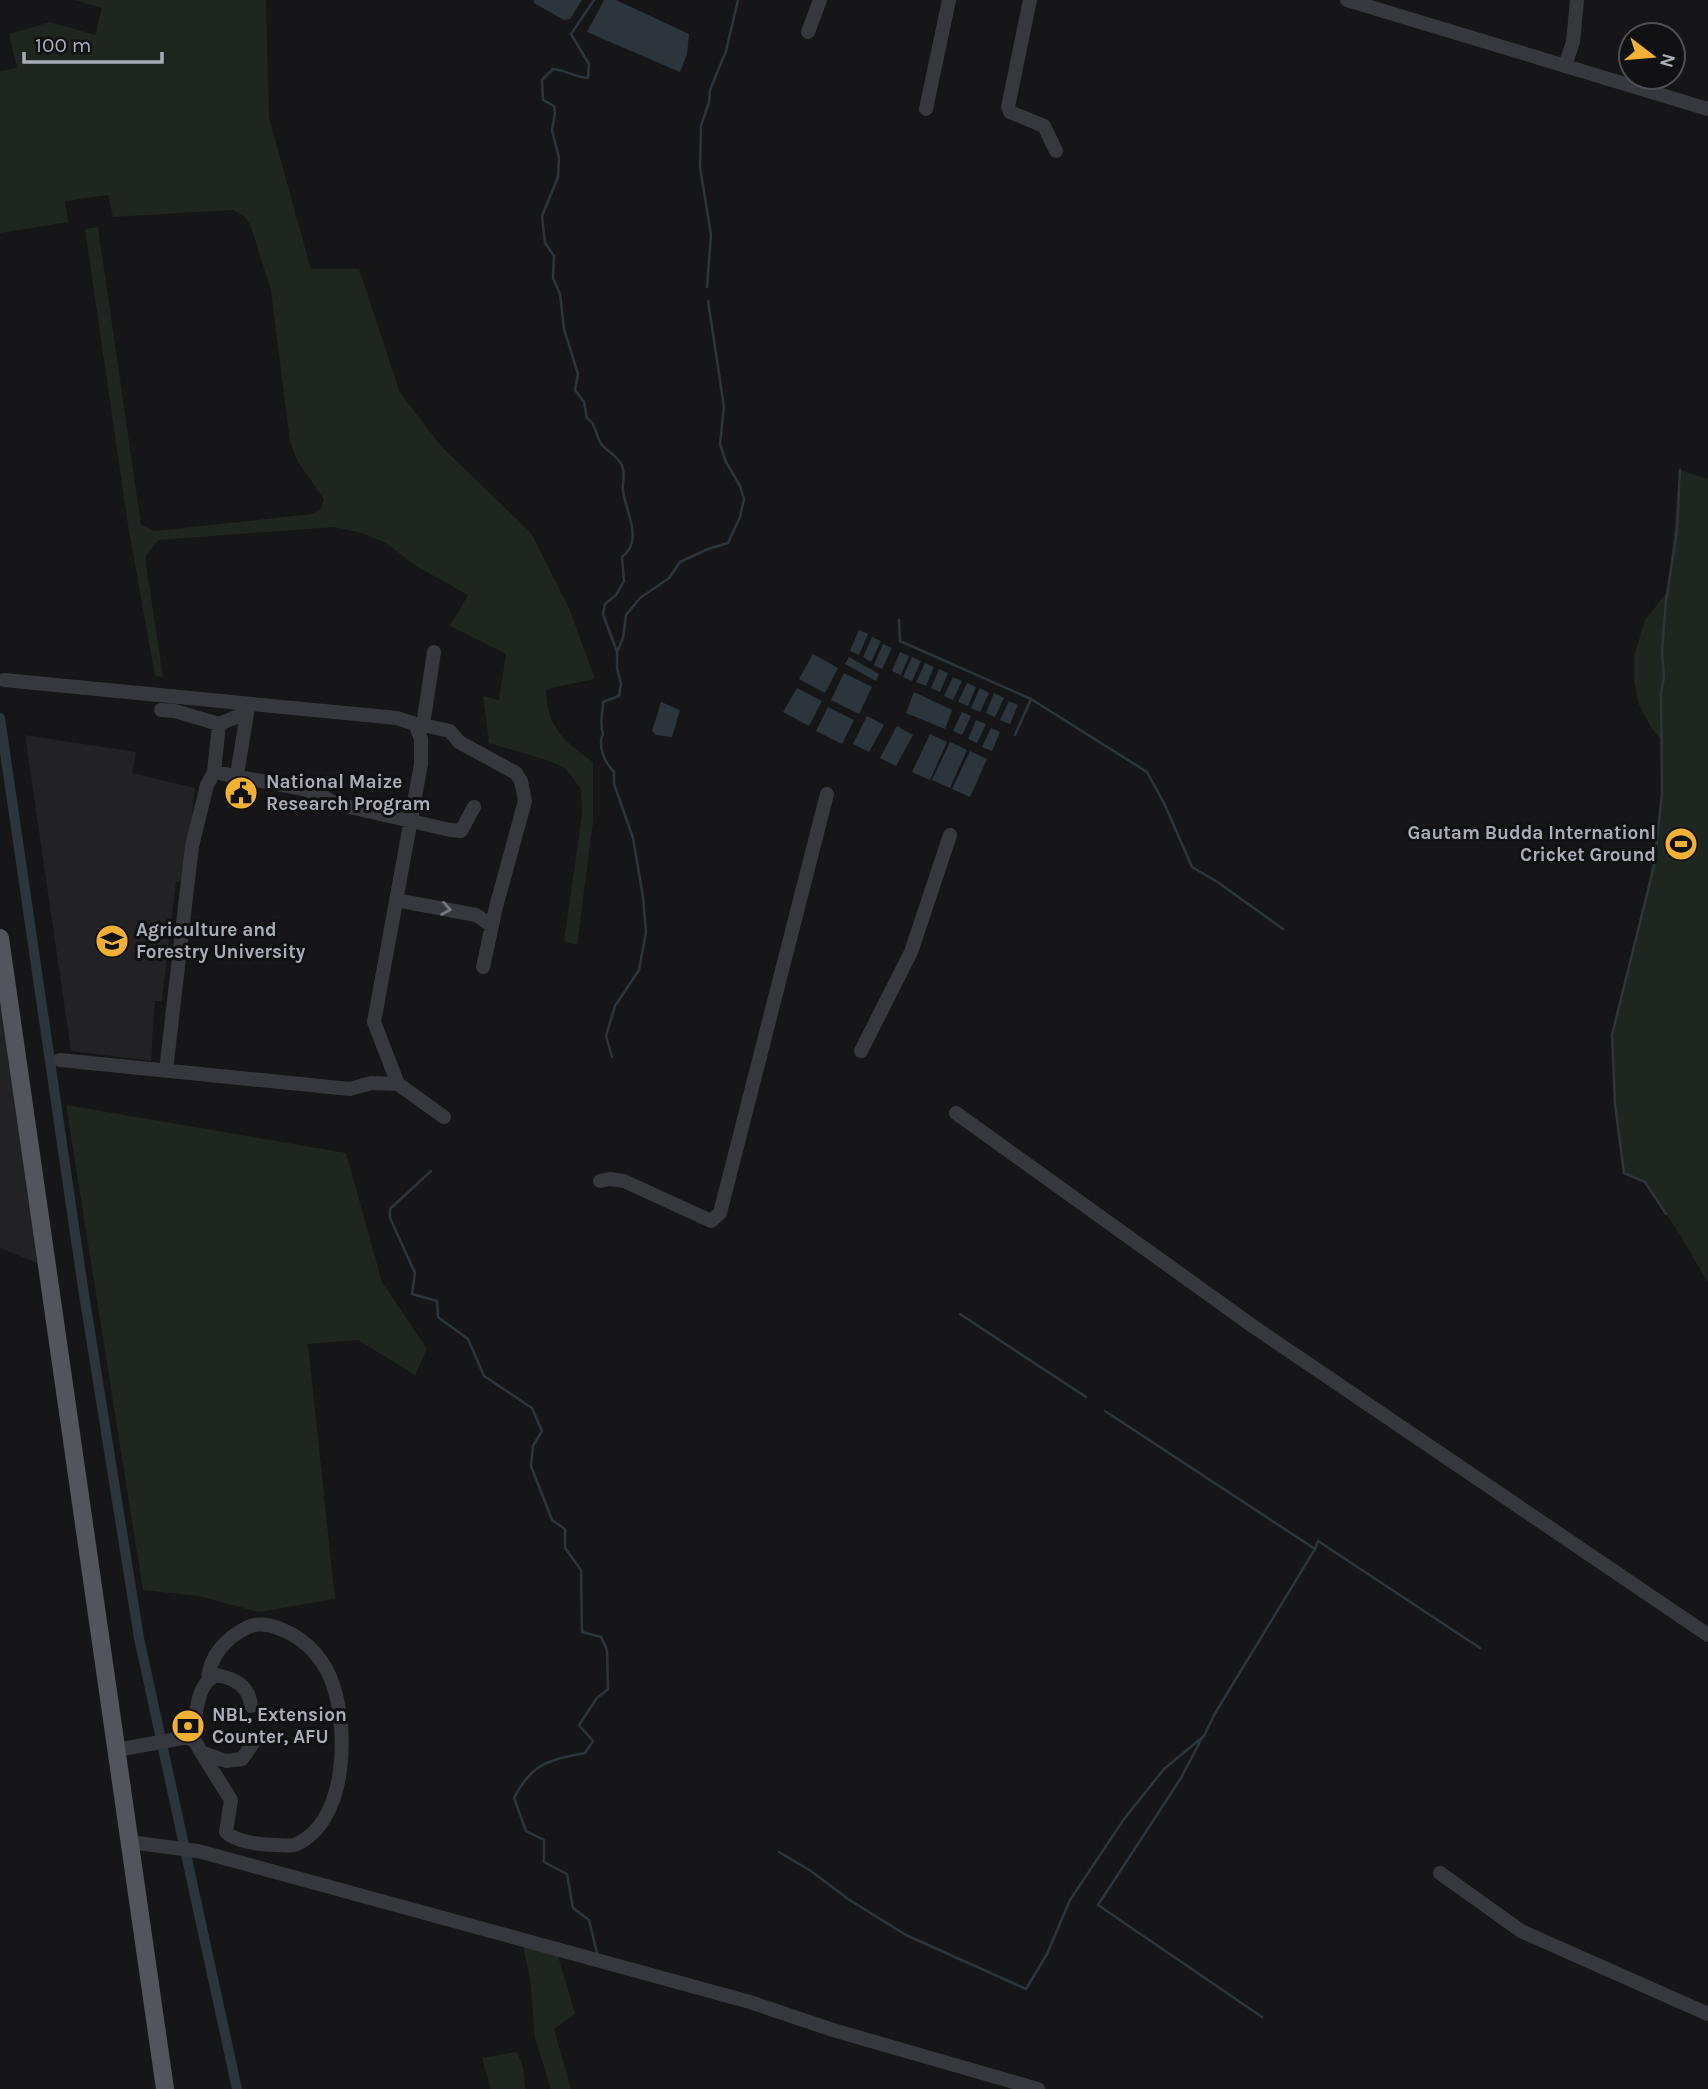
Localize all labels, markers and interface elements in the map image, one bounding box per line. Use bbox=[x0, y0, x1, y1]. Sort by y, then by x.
scale bar bbox=[24, 21, 163, 65]
north arrow bbox=[1617, 21, 1687, 91]
text: 100 m bbox=[35, 33, 92, 57]
text: N bbox=[1655, 51, 1680, 70]
place label: National Maize Research Program bbox=[266, 771, 431, 815]
public building icon: National Maize Research Program bbox=[222, 774, 260, 812]
place label: Gautam Budda Internationl Cricket Ground bbox=[1407, 822, 1656, 866]
sports icon: Gautam Budda Internationl Cricket Ground bbox=[1662, 825, 1700, 863]
one-way arrow bbox=[440, 901, 451, 916]
place label: Agriculture and Forestry University bbox=[136, 919, 306, 963]
school or university icon: Agriculture and Forestry University bbox=[93, 922, 131, 960]
place label: NBL, Extension Counter, AFU bbox=[212, 1704, 347, 1748]
bank icon: NBL, Extension Counter, AFU bbox=[169, 1707, 207, 1745]

